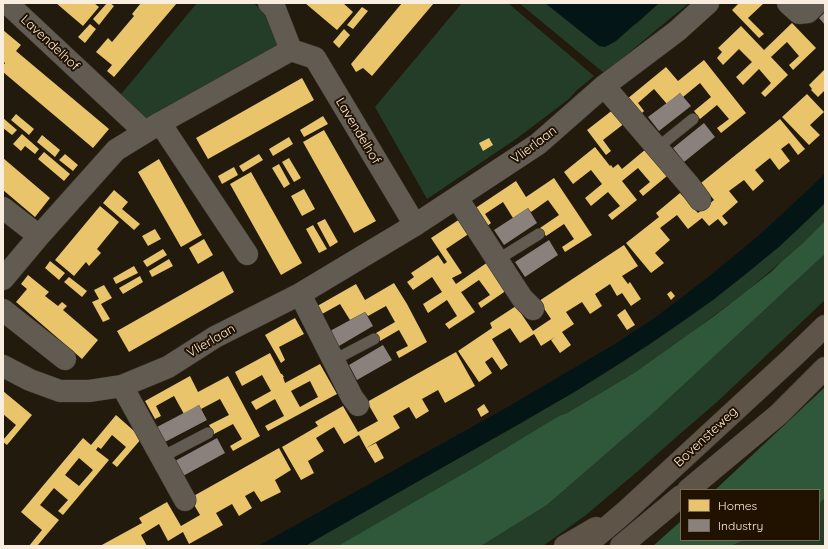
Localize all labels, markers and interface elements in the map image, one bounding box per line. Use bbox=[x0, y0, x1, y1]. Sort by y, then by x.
street label: Lavendelhof bbox=[17, 12, 83, 74]
street label: Lavendelhof bbox=[332, 95, 384, 167]
street label: Vlierlaan bbox=[508, 123, 560, 167]
street label: Vlierlaan bbox=[184, 321, 238, 361]
street label: Bovensteweg bbox=[671, 404, 741, 470]
legend bbox=[680, 489, 820, 541]
text: Homes bbox=[718, 498, 757, 513]
text: Industry bbox=[718, 518, 763, 533]

